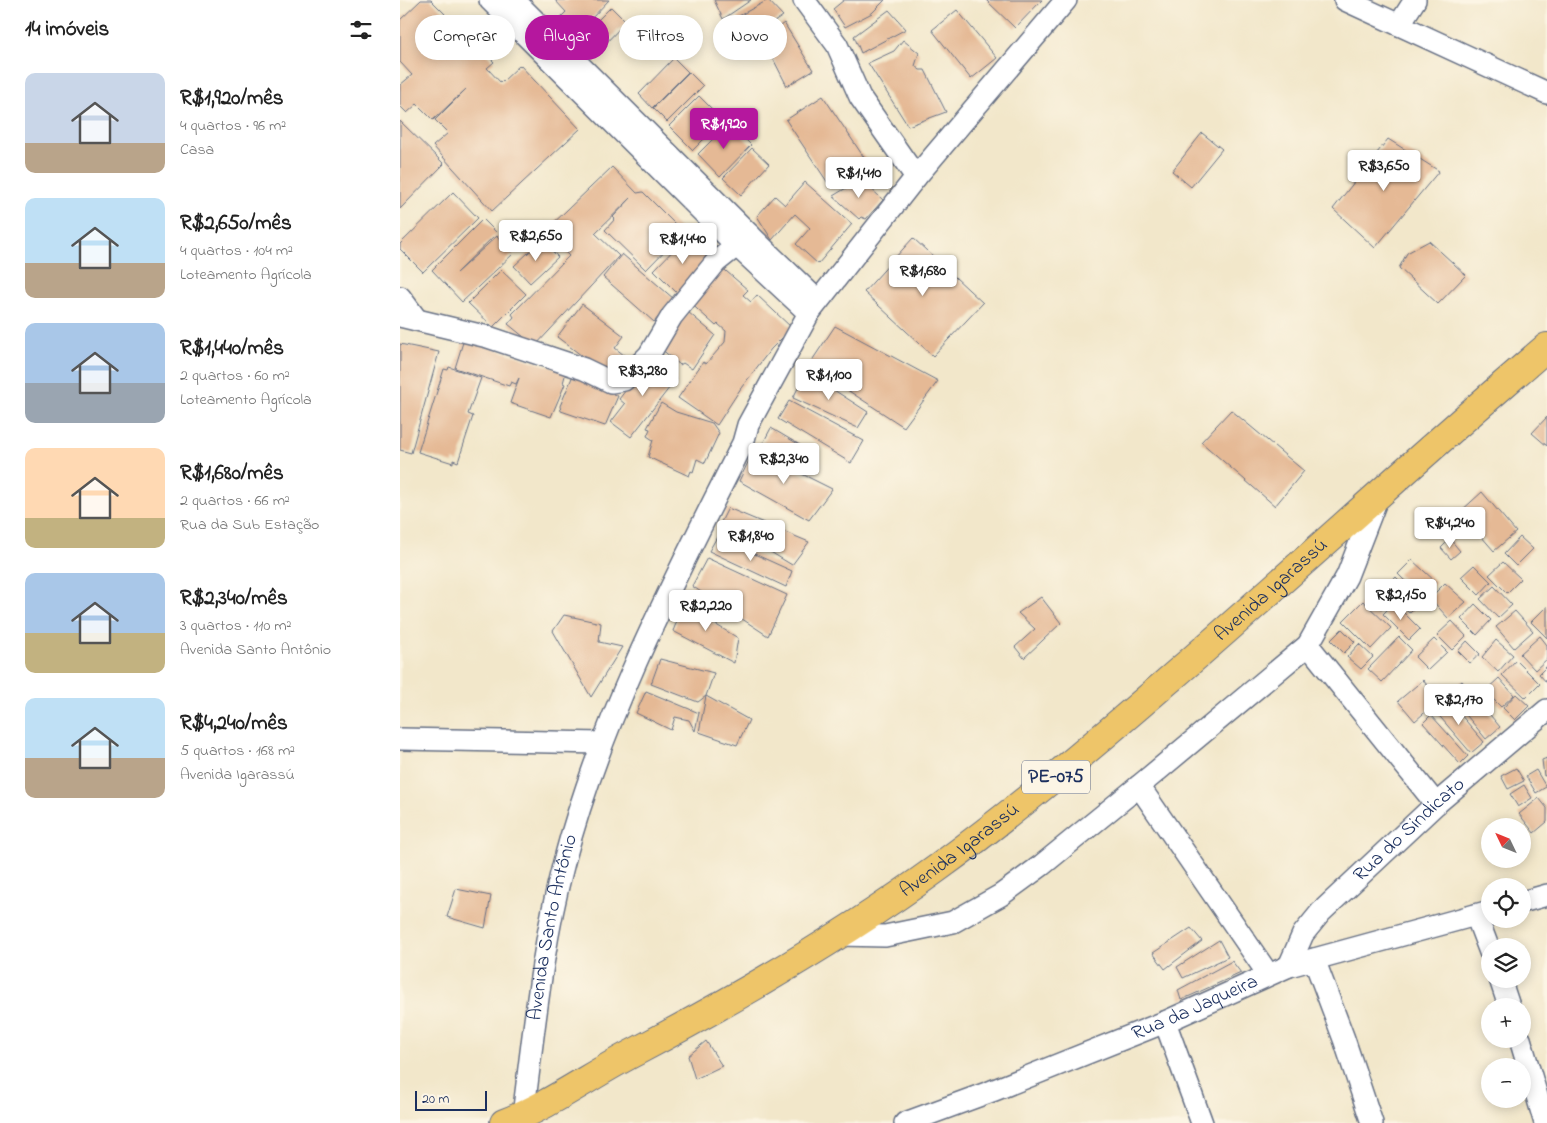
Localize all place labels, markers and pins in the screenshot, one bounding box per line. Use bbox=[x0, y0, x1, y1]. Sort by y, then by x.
pin: R$1,920 bbox=[678, 108, 770, 150]
pin: R$3,650 bbox=[1338, 150, 1430, 192]
pin: R$1,410 bbox=[813, 156, 905, 199]
pin: R$2,650 bbox=[490, 220, 582, 262]
pin: R$1,440 bbox=[637, 222, 729, 265]
pin: R$1,680 bbox=[877, 254, 969, 297]
pin: R$3,280 bbox=[597, 354, 689, 397]
pin: R$1,100 bbox=[783, 358, 875, 401]
pin: R$2,340 bbox=[738, 442, 830, 485]
pin: R$4,240 bbox=[1404, 506, 1496, 549]
pin: R$1,840 bbox=[705, 520, 797, 562]
pin: R$2,150 bbox=[1355, 578, 1447, 621]
pin: R$2,220 bbox=[660, 590, 752, 632]
pin: R$2,170 bbox=[1413, 684, 1505, 726]

